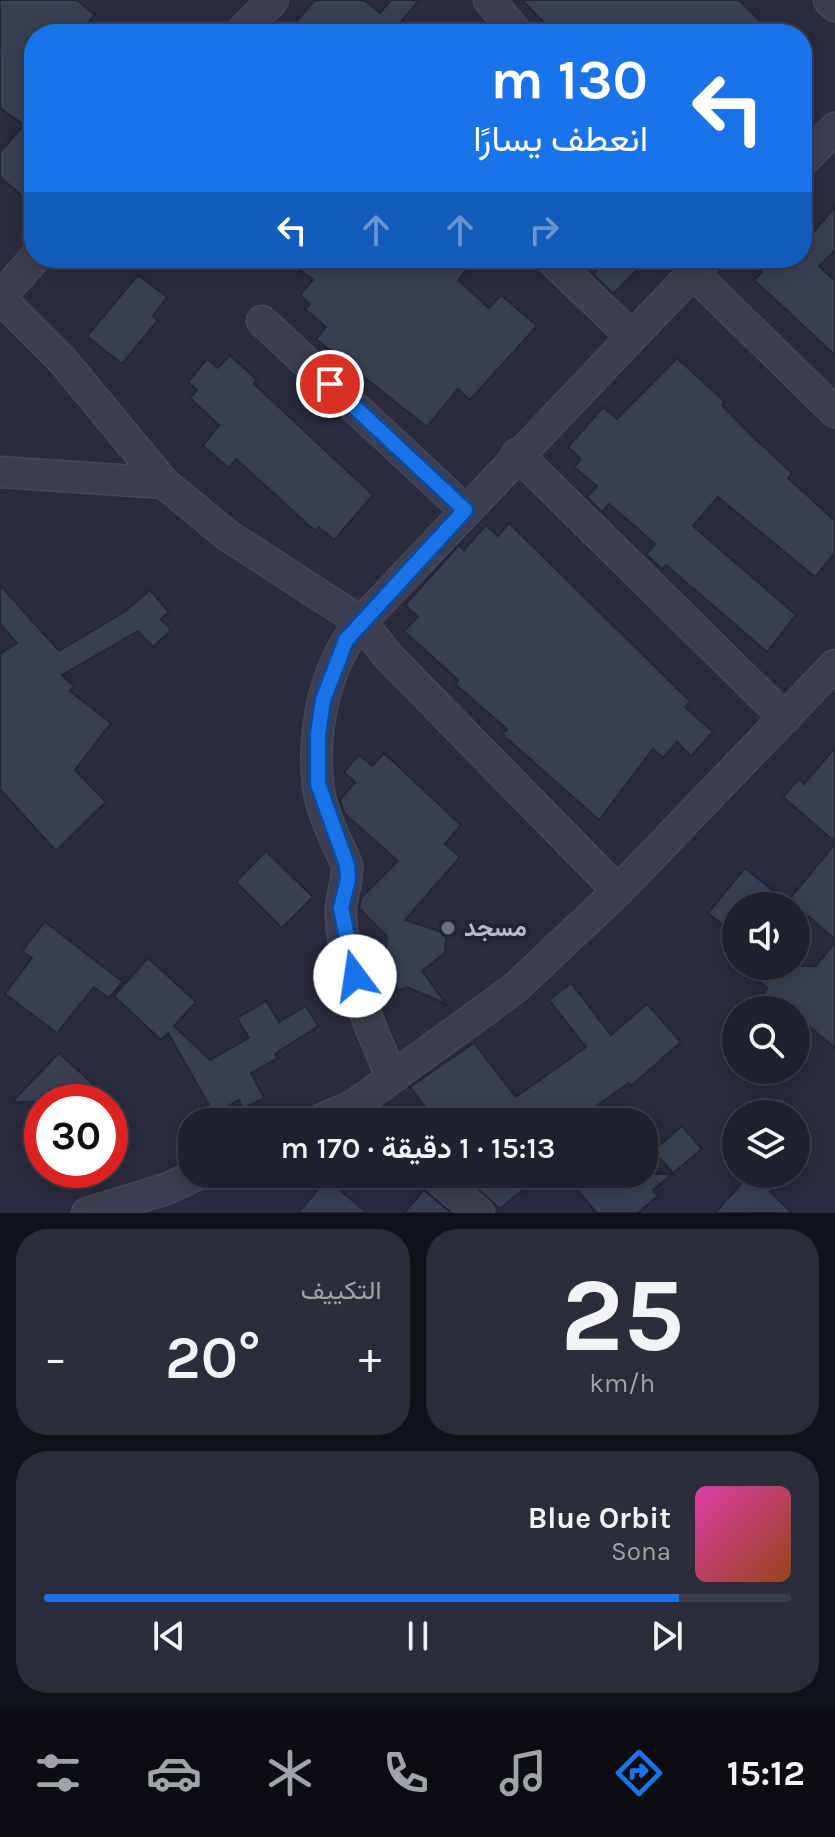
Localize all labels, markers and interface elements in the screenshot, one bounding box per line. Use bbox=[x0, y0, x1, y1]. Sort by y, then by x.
text: 130 m bbox=[490, 47, 648, 112]
icon: left bbox=[676, 56, 780, 160]
text: انعطف يسارًا bbox=[473, 118, 648, 160]
icon: left bbox=[270, 208, 314, 252]
icon: ahead bbox=[354, 208, 398, 252]
icon: ahead bbox=[438, 208, 482, 252]
icon: right bbox=[522, 208, 566, 252]
pin bbox=[296, 350, 364, 418]
icon: arrive bbox=[308, 362, 352, 406]
map controls bbox=[722, 892, 810, 1188]
button: sound bbox=[722, 892, 810, 980]
place label: مسجد bbox=[464, 914, 527, 942]
marker: مسجد bbox=[439, 919, 457, 937]
position arrow bbox=[313, 934, 397, 1018]
button: search bbox=[722, 996, 810, 1084]
speed limit sign: 30 bbox=[24, 1084, 128, 1188]
button: layers bbox=[722, 1100, 810, 1188]
text: 15:13 · 1 دقيقة · 170 m bbox=[281, 1130, 555, 1166]
text: 25 bbox=[561, 1255, 684, 1376]
text: التكييف bbox=[301, 1275, 382, 1306]
text: 20° bbox=[165, 1323, 261, 1393]
text: − bbox=[44, 1333, 67, 1384]
text: + bbox=[358, 1333, 381, 1384]
text: km/h bbox=[589, 1368, 655, 1399]
text: Blue Orbit bbox=[528, 1500, 671, 1536]
text: Sona bbox=[611, 1536, 671, 1567]
icon: previous bbox=[147, 1614, 191, 1658]
icon: pause bbox=[396, 1614, 440, 1658]
icon: next bbox=[645, 1614, 689, 1658]
icon: filters bbox=[30, 1745, 86, 1801]
icon: car bbox=[146, 1745, 202, 1801]
icon: climate bbox=[262, 1745, 318, 1801]
icon: phone bbox=[378, 1745, 434, 1801]
icon: music bbox=[495, 1745, 551, 1801]
icon: directions bbox=[611, 1745, 667, 1801]
text: 15:12 bbox=[727, 1752, 805, 1794]

